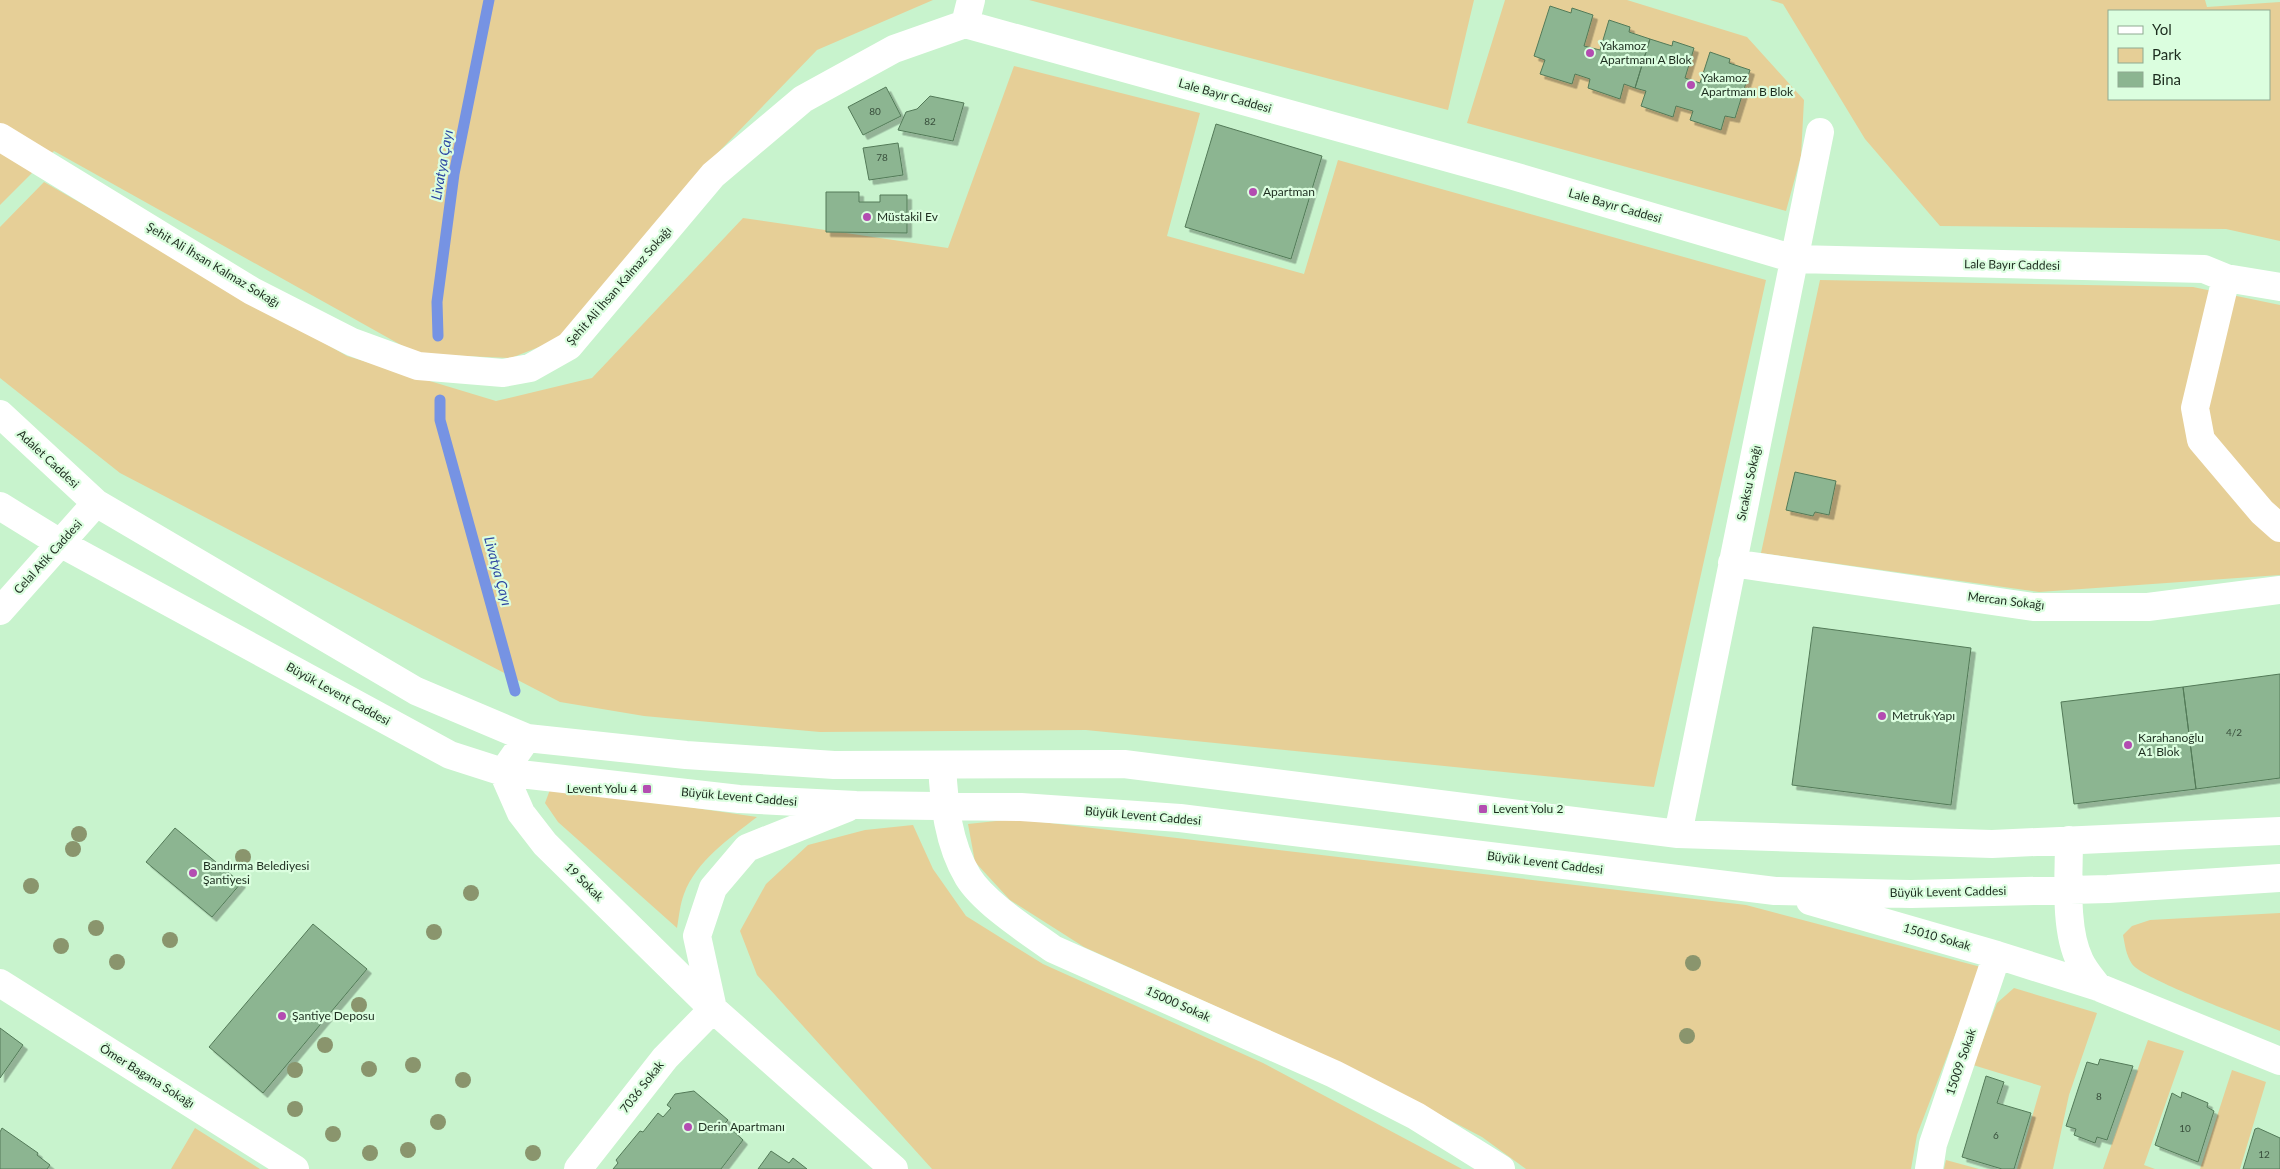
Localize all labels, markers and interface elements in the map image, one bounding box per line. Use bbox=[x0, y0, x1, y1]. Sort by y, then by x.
legend bbox=[2108, 10, 2270, 100]
text: Yol bbox=[2152, 20, 2172, 38]
place label: Yakamoz Apartmanı A Blok bbox=[1600, 38, 1693, 67]
text: Park bbox=[2152, 45, 2182, 63]
marker: Yakamoz Apartmanı A Blok bbox=[1584, 47, 1596, 59]
place label: Yakamoz Apartmanı B Blok bbox=[1701, 70, 1794, 99]
text: Bina bbox=[2152, 70, 2181, 88]
street label: Lale Bayır Caddesi bbox=[1177, 75, 1273, 116]
marker: Yakamoz Apartmanı B Blok bbox=[1685, 79, 1697, 91]
house number: 80 bbox=[869, 105, 881, 117]
house number: 82 bbox=[924, 115, 936, 127]
water label: Livatya Çayı bbox=[427, 128, 456, 201]
house number: 78 bbox=[876, 151, 888, 163]
place label: Apartman bbox=[1263, 184, 1315, 199]
street label: Lale Bayır Caddesi bbox=[1567, 185, 1663, 226]
marker: Apartman bbox=[1247, 186, 1259, 198]
place label: Müstakil Ev bbox=[877, 209, 939, 224]
marker: Müstakil Ev bbox=[861, 211, 873, 223]
street label: Şehit Ali İhsan Kalmaz Sokağı bbox=[144, 219, 283, 310]
street label: Şehit Ali İhsan Kalmaz Sokağı bbox=[563, 223, 674, 348]
street label: Lale Bayır Caddesi bbox=[1964, 256, 2060, 273]
street label: Adalet Caddesi bbox=[14, 426, 82, 491]
street label: Sıcaksu Sokağı bbox=[1733, 444, 1764, 522]
street label: Celal Atik Caddesi bbox=[10, 516, 85, 597]
water label: Livatya Çayı bbox=[481, 534, 516, 607]
street label: Mercan Sokağı bbox=[1967, 588, 2045, 613]
street label: Büyük Levent Caddesi bbox=[284, 659, 393, 728]
place label: Metruk Yapı bbox=[1892, 708, 1955, 723]
marker: Metruk Yapı bbox=[1876, 710, 1888, 722]
house number: 4/2 bbox=[2226, 726, 2242, 738]
place label: Karahanoğlu A1 Blok bbox=[2138, 730, 2204, 759]
marker: Karahanoğlu A1 Blok bbox=[2122, 739, 2134, 751]
place label: Levent Yolu 4 bbox=[567, 781, 637, 796]
marker: Levent Yolu 4 bbox=[641, 783, 653, 795]
street label: Büyük Levent Caddesi bbox=[680, 784, 798, 809]
place label: Levent Yolu 2 bbox=[1493, 801, 1563, 816]
street label: Büyük Levent Caddesi bbox=[1084, 803, 1202, 828]
marker: Levent Yolu 2 bbox=[1477, 803, 1489, 815]
street label: Büyük Levent Caddesi bbox=[1486, 848, 1604, 877]
place label: Bandırma Belediyesi Şantiyesi bbox=[203, 858, 310, 887]
street label: 19 Sokak bbox=[562, 859, 607, 905]
marker: Bandırma Belediyesi Şantiyesi bbox=[187, 867, 199, 879]
street label: Büyük Levent Caddesi bbox=[1890, 883, 2006, 900]
street label: 15010 Sokak bbox=[1902, 920, 1973, 954]
street label: 15000 Sokak bbox=[1143, 983, 1214, 1025]
place label: Şantiye Deposu bbox=[292, 1008, 375, 1023]
marker: Şantiye Deposu bbox=[276, 1010, 288, 1022]
street label: 15009 Sokak bbox=[1942, 1026, 1979, 1097]
street label: Ömer Bagana Sokağı bbox=[97, 1040, 197, 1111]
street label: 7036 Sokak bbox=[616, 1057, 667, 1116]
house number: 8 bbox=[2096, 1090, 2102, 1102]
place label: Derin Apartmanı bbox=[698, 1119, 785, 1134]
marker: Derin Apartmanı bbox=[682, 1121, 694, 1133]
house number: 10 bbox=[2179, 1122, 2191, 1134]
house number: 6 bbox=[1993, 1129, 1999, 1141]
house number: 12 bbox=[2258, 1148, 2270, 1160]

